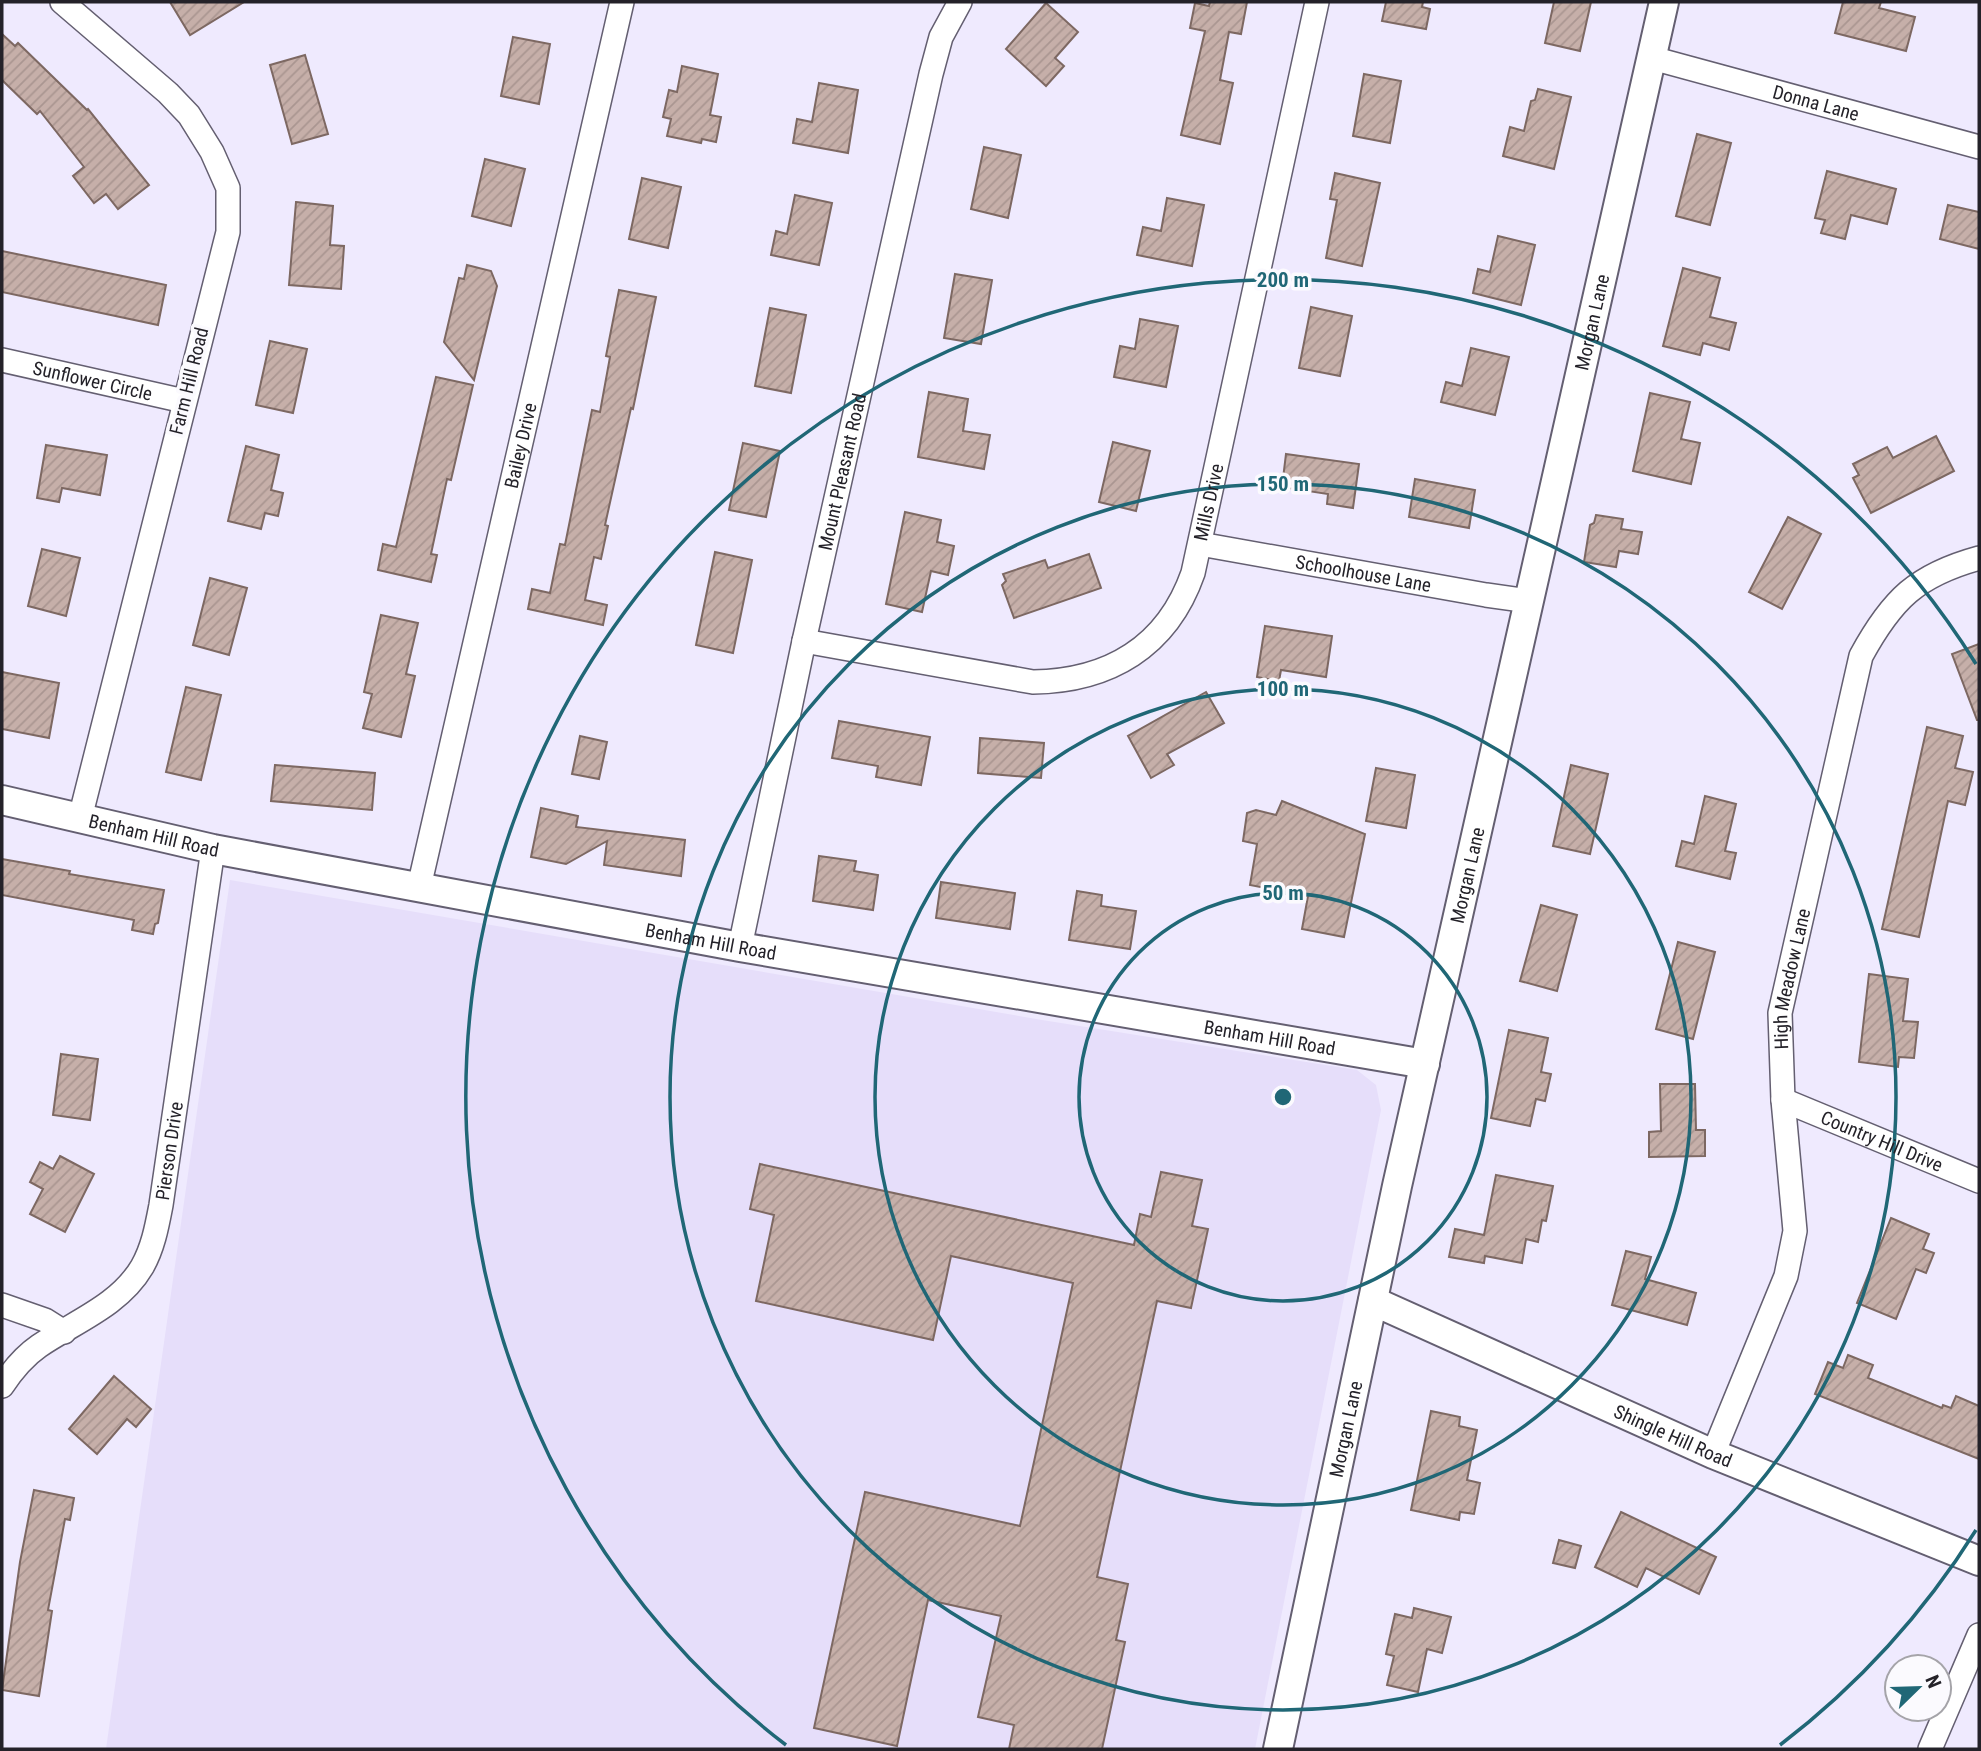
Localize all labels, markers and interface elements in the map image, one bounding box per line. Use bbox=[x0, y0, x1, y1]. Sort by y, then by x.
street label: Donna Lane bbox=[1770, 80, 1862, 125]
text: 200 m bbox=[1257, 268, 1309, 292]
street label: Morgan Lane bbox=[1570, 272, 1614, 372]
street label: Farm Hill Road bbox=[165, 325, 213, 437]
street label: Sunflower Circle bbox=[31, 356, 155, 405]
street label: Mount Pleasant Road bbox=[813, 391, 871, 553]
street label: Bailey Drive bbox=[499, 400, 541, 491]
street label: Mills Drive bbox=[1189, 461, 1228, 543]
text: 150 m bbox=[1257, 472, 1309, 496]
street label: Schoolhouse Lane bbox=[1294, 550, 1433, 597]
text: 100 m bbox=[1257, 677, 1309, 701]
street label: Benham Hill Road bbox=[87, 809, 221, 861]
street label: Morgan Lane bbox=[1445, 825, 1489, 926]
text: 50 m bbox=[1262, 881, 1304, 905]
street label: High Meadow Lane bbox=[1768, 906, 1815, 1050]
street label: Benham Hill Road bbox=[643, 918, 778, 965]
street label: Benham Hill Road bbox=[1202, 1015, 1337, 1060]
centre of rings bbox=[1271, 1085, 1295, 1109]
street label: Pierson Drive bbox=[150, 1100, 188, 1202]
street label: Country Hill Drive bbox=[1817, 1105, 1946, 1176]
street label: Morgan Lane bbox=[1324, 1379, 1367, 1479]
street label: Shingle Hill Road bbox=[1610, 1399, 1736, 1472]
north arrow bbox=[1883, 1653, 1953, 1723]
text: N bbox=[1920, 1672, 1946, 1691]

